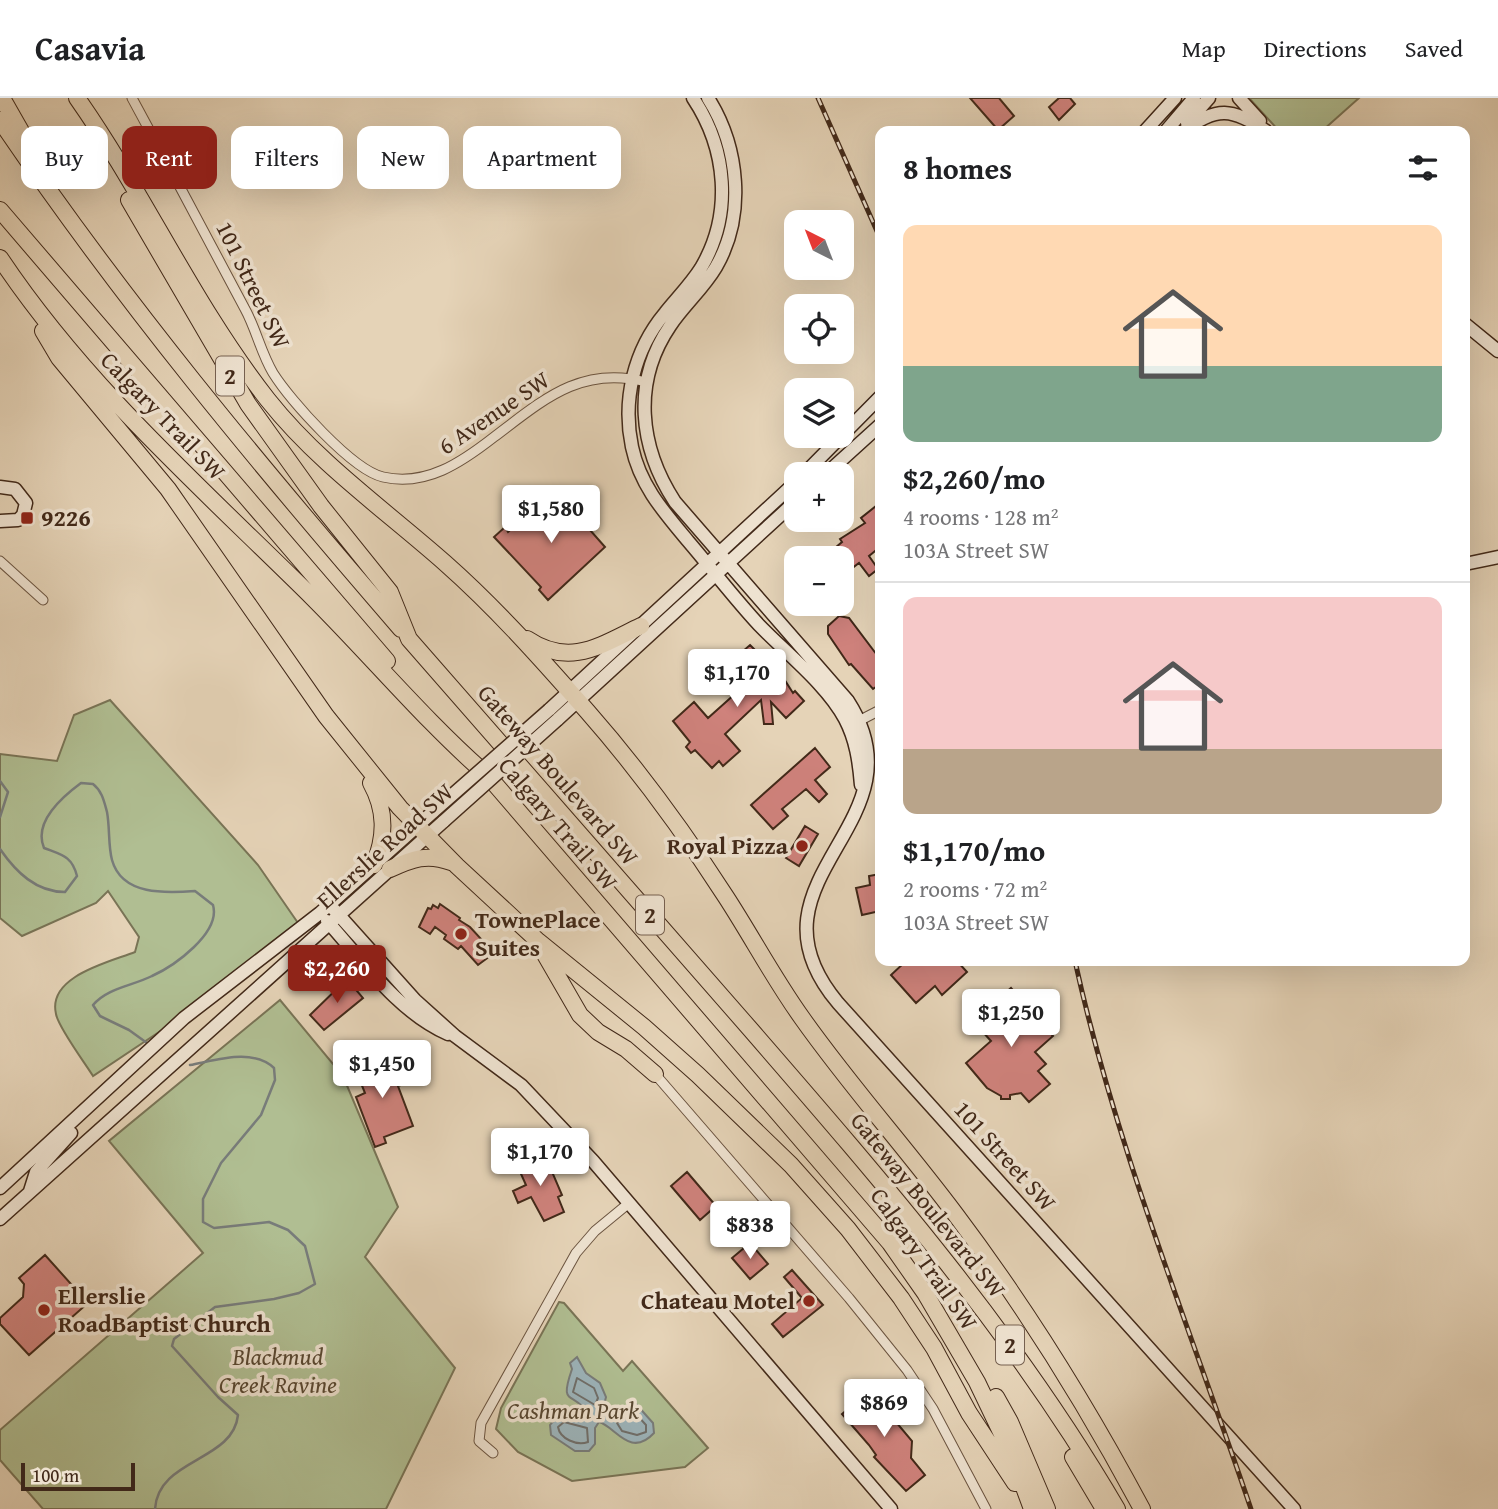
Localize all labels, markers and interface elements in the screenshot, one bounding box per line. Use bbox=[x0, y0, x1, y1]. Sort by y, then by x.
text: Casavia bbox=[35, 24, 145, 72]
text: Map bbox=[1182, 31, 1226, 66]
text: Directions bbox=[1264, 31, 1367, 66]
text: Saved bbox=[1405, 31, 1463, 66]
chip: Buy bbox=[21, 126, 108, 189]
chip: Rent bbox=[122, 126, 217, 189]
chip: Filters bbox=[231, 126, 343, 189]
chip: New bbox=[357, 126, 449, 189]
chip: Apartment bbox=[463, 126, 621, 189]
text: 8 homes bbox=[903, 146, 1012, 190]
icon: filters bbox=[1404, 149, 1442, 187]
north arrow bbox=[784, 210, 854, 280]
map controls bbox=[784, 210, 854, 616]
street label: 101 Street SW bbox=[207, 215, 300, 355]
icon: home bbox=[1110, 271, 1236, 397]
button: locate bbox=[784, 294, 854, 364]
street label: Calgary Trail SW bbox=[93, 343, 234, 488]
road number: 2 bbox=[216, 356, 244, 396]
street label: 6 Avenue SW bbox=[431, 362, 557, 463]
button: layers bbox=[784, 378, 854, 448]
text: $2,260/mo bbox=[903, 456, 1045, 500]
button: + bbox=[784, 462, 854, 532]
pin: $1,580 bbox=[494, 486, 608, 545]
text: $1,580 bbox=[518, 491, 584, 524]
place label: 9226 bbox=[41, 500, 91, 535]
text: 4 rooms · 128 m² bbox=[903, 500, 1058, 533]
marker: 9226 bbox=[19, 510, 35, 526]
text: 103A Street SW bbox=[903, 533, 1049, 566]
button: − bbox=[784, 546, 854, 616]
icon: home bbox=[1110, 643, 1236, 769]
pin: $1,170 bbox=[680, 650, 794, 709]
text: $1,170 bbox=[704, 655, 770, 688]
street label: Gateway Boulevard SW bbox=[470, 676, 647, 873]
street label: Calgary Trail SW bbox=[490, 749, 627, 899]
street label: Ellerslie Road SW bbox=[308, 774, 461, 917]
place label: Royal Pizza bbox=[667, 828, 789, 863]
text: $1,170/mo bbox=[903, 828, 1045, 872]
marker: Royal Pizza bbox=[794, 838, 810, 854]
text: 2 rooms · 72 m² bbox=[903, 872, 1047, 905]
road number: 2 bbox=[636, 895, 664, 934]
place label: TownePlace Suites bbox=[475, 902, 601, 965]
text: 103A Street SW bbox=[903, 905, 1049, 938]
marker: TownePlace Suites bbox=[453, 926, 469, 942]
pin: $2,260 bbox=[280, 946, 394, 1005]
text: $2,260 bbox=[304, 951, 370, 984]
pin: $1,250 bbox=[954, 990, 1068, 1049]
text: $1,250 bbox=[978, 995, 1044, 1028]
pin: $1,450 bbox=[325, 1040, 439, 1100]
text: $1,450 bbox=[349, 1046, 415, 1079]
street label: 101 Street SW bbox=[946, 1093, 1065, 1219]
street label: Gateway Boulevard SW bbox=[842, 1104, 1015, 1306]
pin: $1,170 bbox=[483, 1128, 597, 1188]
text: $1,170 bbox=[507, 1134, 573, 1167]
street label: Calgary Trail SW bbox=[862, 1180, 987, 1338]
pin: $838 bbox=[709, 1202, 791, 1261]
text: $838 bbox=[726, 1207, 774, 1240]
place label: Ellerslie RoadBaptist Church bbox=[58, 1278, 271, 1341]
place label: Chateau Motel bbox=[641, 1283, 796, 1318]
marker: Chateau Motel bbox=[801, 1293, 817, 1309]
marker: Ellerslie RoadBaptist Church bbox=[36, 1302, 52, 1318]
road number: 2 bbox=[996, 1326, 1024, 1364]
park label: Blackmud Creek Ravine bbox=[219, 1339, 337, 1402]
pin: $869 bbox=[843, 1380, 925, 1439]
text: $869 bbox=[860, 1385, 908, 1418]
park label: Cashman Park bbox=[507, 1393, 639, 1428]
scale bar bbox=[21, 1460, 135, 1492]
text: 100 m bbox=[32, 1461, 79, 1489]

